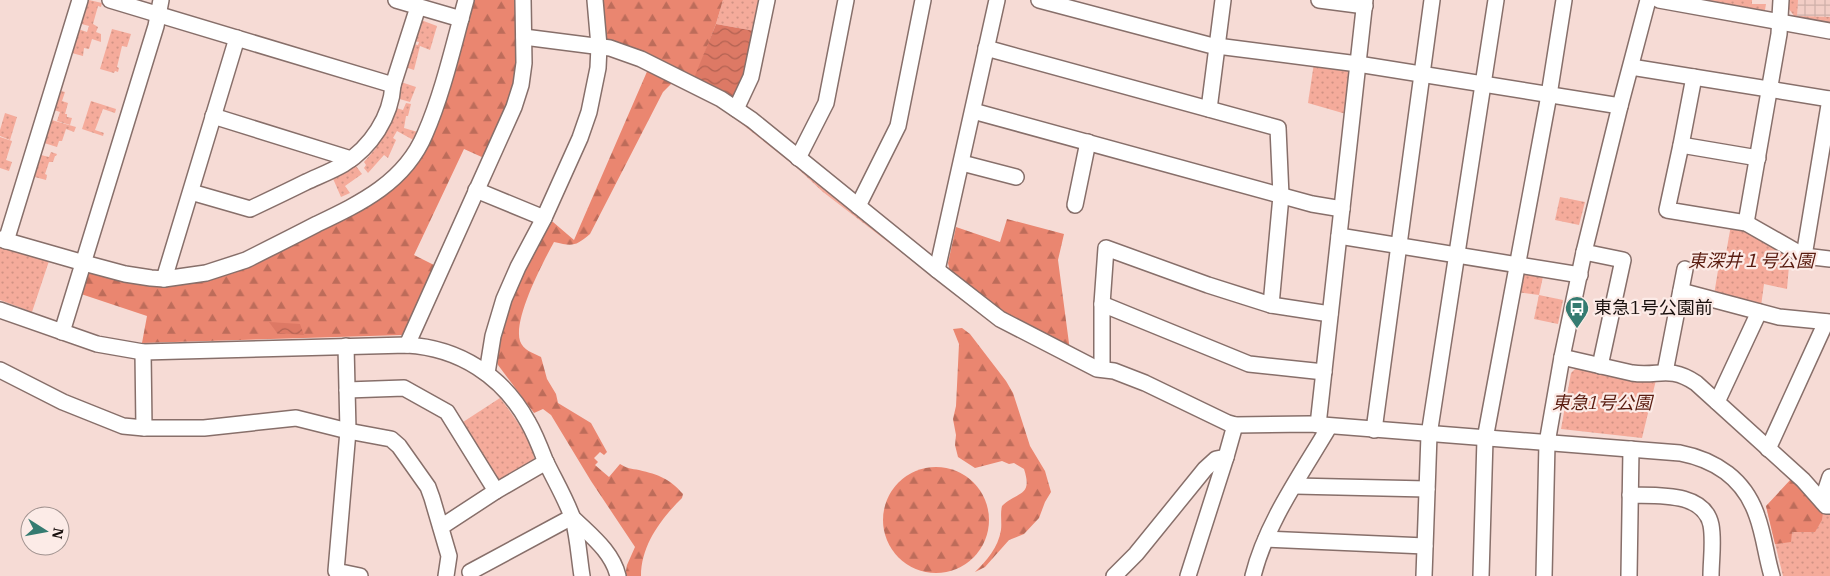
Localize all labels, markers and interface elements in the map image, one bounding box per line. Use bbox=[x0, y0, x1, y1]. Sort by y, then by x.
park label: 東深井１号公園 bbox=[1688, 249, 1817, 272]
bus stop icon: 東急1号公園前 bbox=[1564, 295, 1590, 329]
place label: 東急1号公園前 bbox=[1594, 296, 1713, 319]
park label: 東急1号公園 bbox=[1552, 391, 1655, 414]
north arrow bbox=[20, 506, 70, 556]
text: N bbox=[48, 526, 68, 541]

